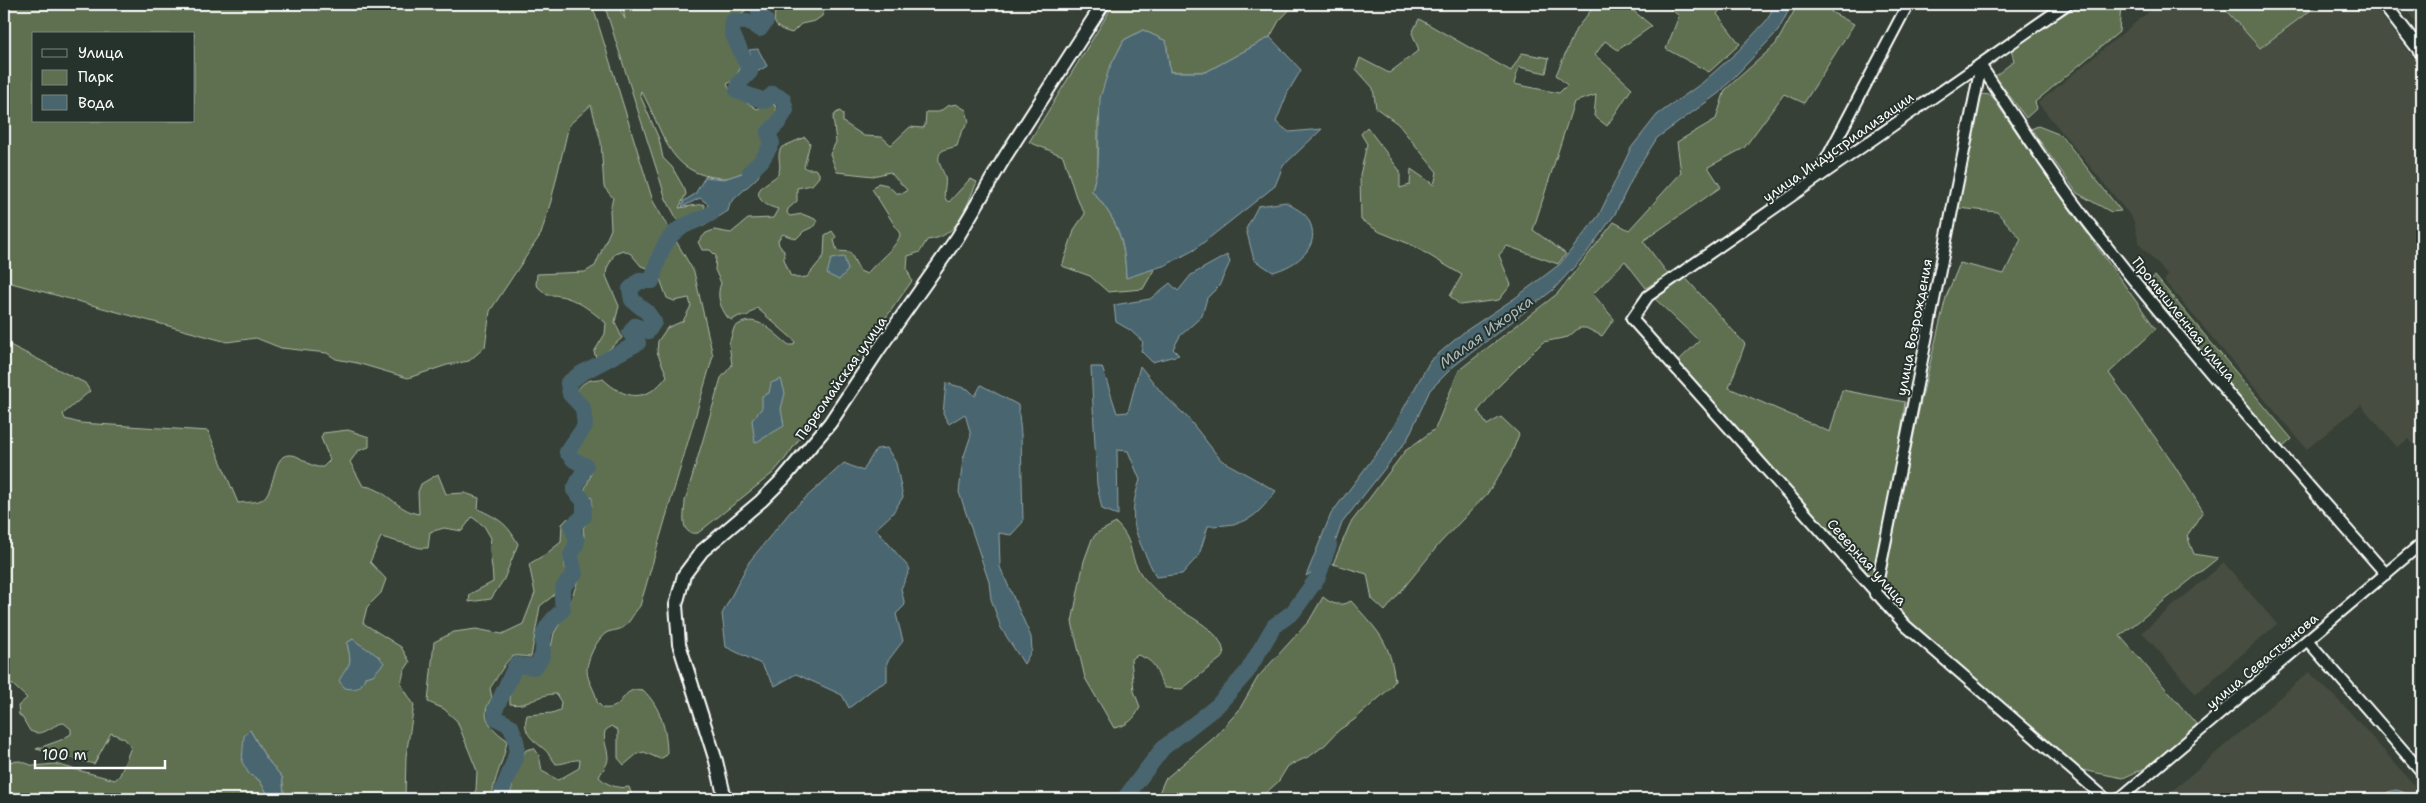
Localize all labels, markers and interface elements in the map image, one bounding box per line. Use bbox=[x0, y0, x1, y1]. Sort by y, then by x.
legend bbox=[32, 32, 195, 122]
text: Улица bbox=[78, 43, 124, 63]
text: Парк bbox=[78, 67, 114, 87]
street label: улица Индустриализации bbox=[1759, 88, 1917, 206]
text: Вода bbox=[78, 93, 115, 113]
street label: Промышленная улица bbox=[2128, 253, 2240, 385]
street label: улица Возрождения bbox=[1892, 257, 1936, 397]
water label: Малая Ижорка bbox=[1435, 291, 1537, 373]
street label: Первомайская улица bbox=[791, 312, 891, 443]
street label: Северная улица bbox=[1823, 515, 1911, 609]
street label: улица Севастьянова bbox=[2202, 609, 2322, 713]
scale bar bbox=[35, 738, 165, 770]
text: 100 m bbox=[42, 745, 87, 765]

